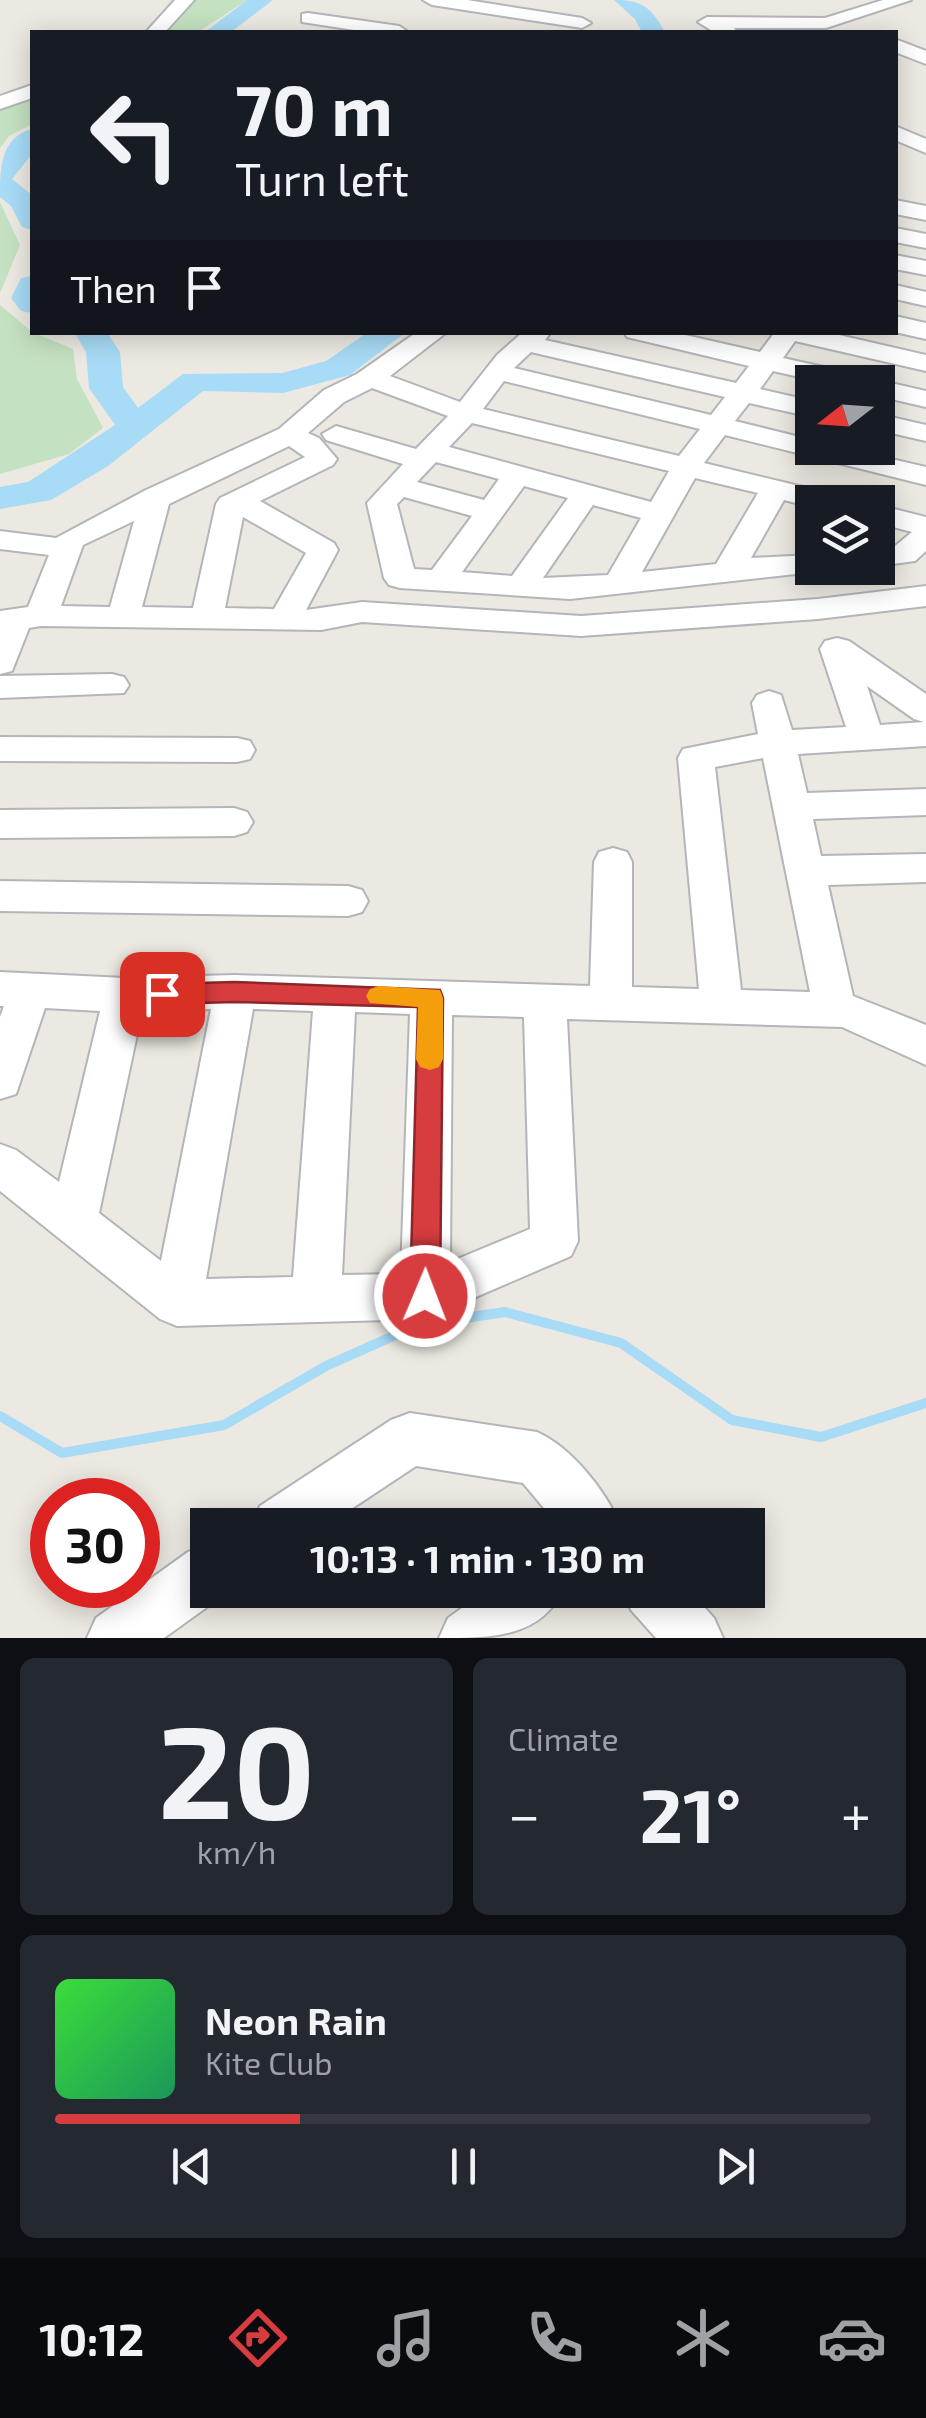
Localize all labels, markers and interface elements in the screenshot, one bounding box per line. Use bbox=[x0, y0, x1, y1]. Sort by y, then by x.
text: 70 m bbox=[235, 66, 393, 150]
icon: left bbox=[70, 70, 200, 200]
text: Turn left bbox=[235, 151, 409, 205]
icon: arrive bbox=[177, 260, 232, 315]
text: Then bbox=[70, 265, 157, 311]
north arrow bbox=[795, 365, 895, 465]
map controls bbox=[795, 365, 895, 585]
button: layers bbox=[795, 485, 895, 585]
pin bbox=[120, 952, 205, 1037]
icon: arrive bbox=[135, 967, 190, 1022]
position arrow bbox=[373, 1244, 477, 1348]
speed limit sign: 30 bbox=[30, 1478, 160, 1608]
text: 10:13 · 1 min · 130 m bbox=[310, 1535, 645, 1581]
text: 20 bbox=[158, 1689, 315, 1845]
text: Climate bbox=[508, 1719, 619, 1757]
text: 21° bbox=[640, 1768, 741, 1858]
text: − bbox=[508, 1780, 540, 1846]
text: + bbox=[841, 1780, 871, 1846]
text: km/h bbox=[197, 1832, 276, 1870]
text: Neon Rain bbox=[205, 1997, 387, 2043]
text: Kite Club bbox=[205, 2043, 333, 2081]
icon: previous bbox=[164, 2139, 219, 2194]
icon: pause bbox=[436, 2139, 491, 2194]
icon: next bbox=[708, 2139, 763, 2194]
icon: directions bbox=[223, 2303, 293, 2373]
icon: music bbox=[371, 2303, 441, 2373]
icon: phone bbox=[520, 2303, 590, 2373]
icon: climate bbox=[668, 2303, 738, 2373]
icon: car bbox=[817, 2303, 887, 2373]
text: 10:12 bbox=[39, 2311, 144, 2365]

